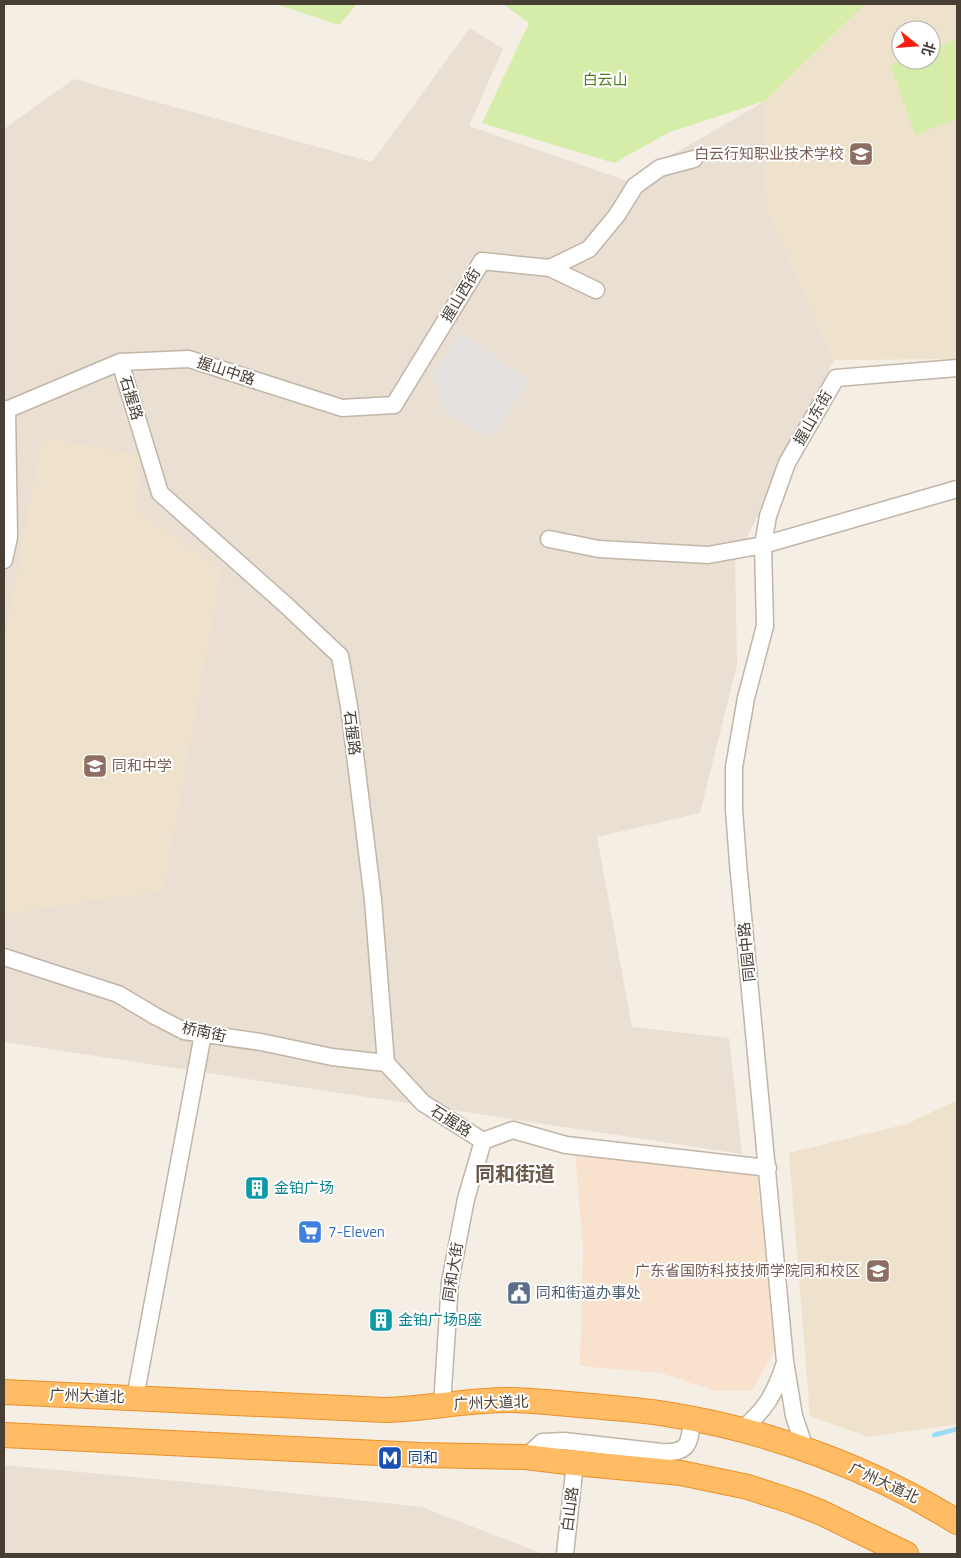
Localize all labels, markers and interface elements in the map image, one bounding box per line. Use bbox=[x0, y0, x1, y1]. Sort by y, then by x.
north arrow bbox=[891, 20, 941, 70]
text: 北 bbox=[917, 39, 941, 59]
park label: 白云山 bbox=[582, 68, 628, 91]
school or university icon: 白云行知职业技术学校 bbox=[848, 141, 874, 167]
place label: 白云行知职业技术学校 bbox=[694, 142, 844, 165]
street label: 握山西街 bbox=[435, 263, 486, 326]
street label: 握山中路 bbox=[194, 350, 258, 391]
street label: 石握路 bbox=[114, 373, 149, 423]
street label: 握山东街 bbox=[788, 386, 838, 449]
street label: 石握路 bbox=[338, 709, 367, 757]
school or university icon: 同和中学 bbox=[82, 753, 108, 779]
place label: 同和中学 bbox=[112, 754, 172, 777]
street label: 同园中路 bbox=[732, 921, 761, 983]
street label: 桥南街 bbox=[180, 1016, 229, 1047]
street label: 石握路 bbox=[426, 1099, 476, 1142]
district label: 同和街道 bbox=[475, 1158, 555, 1189]
building icon: 金铂广场 bbox=[244, 1175, 270, 1201]
place label: 金铂广场 bbox=[274, 1176, 334, 1199]
supermarket icon: 7-Eleven bbox=[297, 1219, 323, 1245]
place label: 7-Eleven bbox=[328, 1220, 385, 1243]
street label: 同和大街 bbox=[436, 1240, 469, 1303]
school or university icon: 广东省国防科技技师学院同和校区 bbox=[865, 1258, 891, 1284]
place label: 广东省国防科技技师学院同和校区 bbox=[635, 1259, 860, 1282]
public building icon: 同和街道办事处 bbox=[506, 1280, 532, 1306]
place label: 同和街道办事处 bbox=[536, 1281, 641, 1304]
building icon: 金铂广场B座 bbox=[368, 1307, 394, 1333]
place label: 金铂广场B座 bbox=[398, 1308, 482, 1331]
street label: 广州大道北 bbox=[49, 1383, 125, 1408]
street label: 广州大道北 bbox=[453, 1390, 529, 1415]
metro station icon: 同和 bbox=[377, 1445, 403, 1471]
place label: 同和 bbox=[408, 1446, 438, 1469]
street label: 广州大道北 bbox=[845, 1456, 923, 1509]
street label: 白山路 bbox=[555, 1485, 584, 1533]

